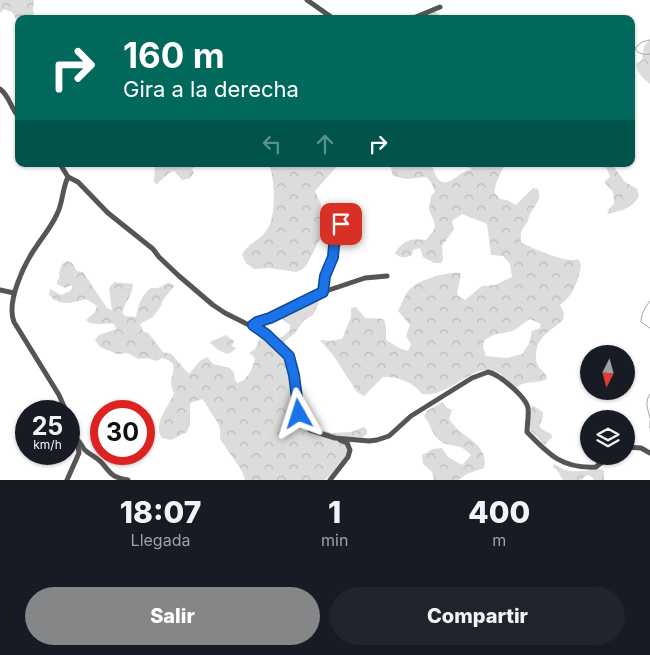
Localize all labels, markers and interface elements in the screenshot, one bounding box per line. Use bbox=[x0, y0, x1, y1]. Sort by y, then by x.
text: 160 m bbox=[123, 34, 225, 76]
icon: right bbox=[40, 35, 105, 100]
text: Gira a la derecha bbox=[123, 76, 299, 102]
icon: left bbox=[258, 130, 286, 158]
icon: ahead bbox=[311, 130, 339, 158]
icon: right bbox=[364, 130, 392, 158]
pin bbox=[320, 203, 362, 245]
icon: arrive bbox=[327, 210, 355, 238]
north arrow bbox=[580, 345, 635, 400]
map controls bbox=[580, 345, 635, 465]
position arrow bbox=[272, 387, 324, 439]
speed limit sign: 30 bbox=[90, 400, 155, 465]
button: layers bbox=[580, 410, 635, 465]
text: 25 bbox=[32, 411, 63, 441]
text: km/h bbox=[33, 437, 62, 452]
text: 18:07 bbox=[120, 494, 201, 530]
text: 1 bbox=[328, 494, 341, 530]
text: 400 bbox=[468, 494, 530, 530]
text: Llegada bbox=[131, 530, 190, 550]
text: min bbox=[321, 530, 348, 550]
text: m bbox=[492, 530, 506, 550]
button: Salir bbox=[25, 587, 320, 645]
button: Compartir bbox=[330, 587, 625, 645]

